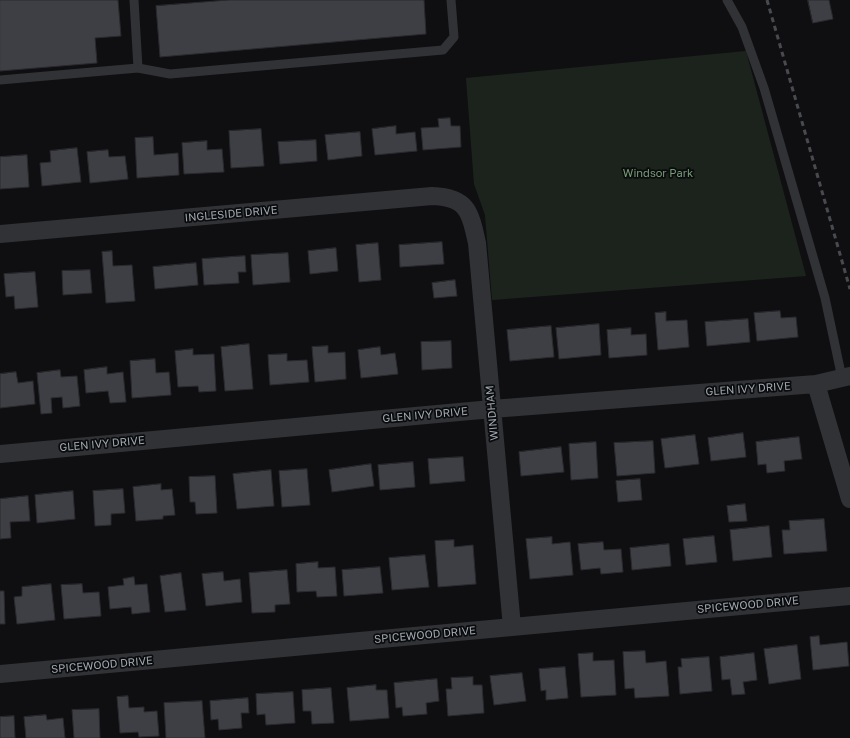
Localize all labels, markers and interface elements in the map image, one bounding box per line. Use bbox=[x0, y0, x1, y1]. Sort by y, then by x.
park label: Windsor Park bbox=[623, 167, 693, 181]
street label: INGLESIDE DRIVE bbox=[184, 203, 278, 225]
street label: GLEN IVY DRIVE bbox=[705, 379, 791, 399]
street label: WINDHAM bbox=[483, 385, 501, 441]
street label: GLEN IVY DRIVE bbox=[382, 405, 468, 425]
street label: GLEN IVY DRIVE bbox=[59, 434, 145, 454]
street label: SPICEWOOD DRIVE bbox=[697, 594, 799, 616]
street label: SPICEWOOD DRIVE bbox=[374, 624, 476, 646]
street label: SPICEWOOD DRIVE bbox=[51, 654, 153, 676]

